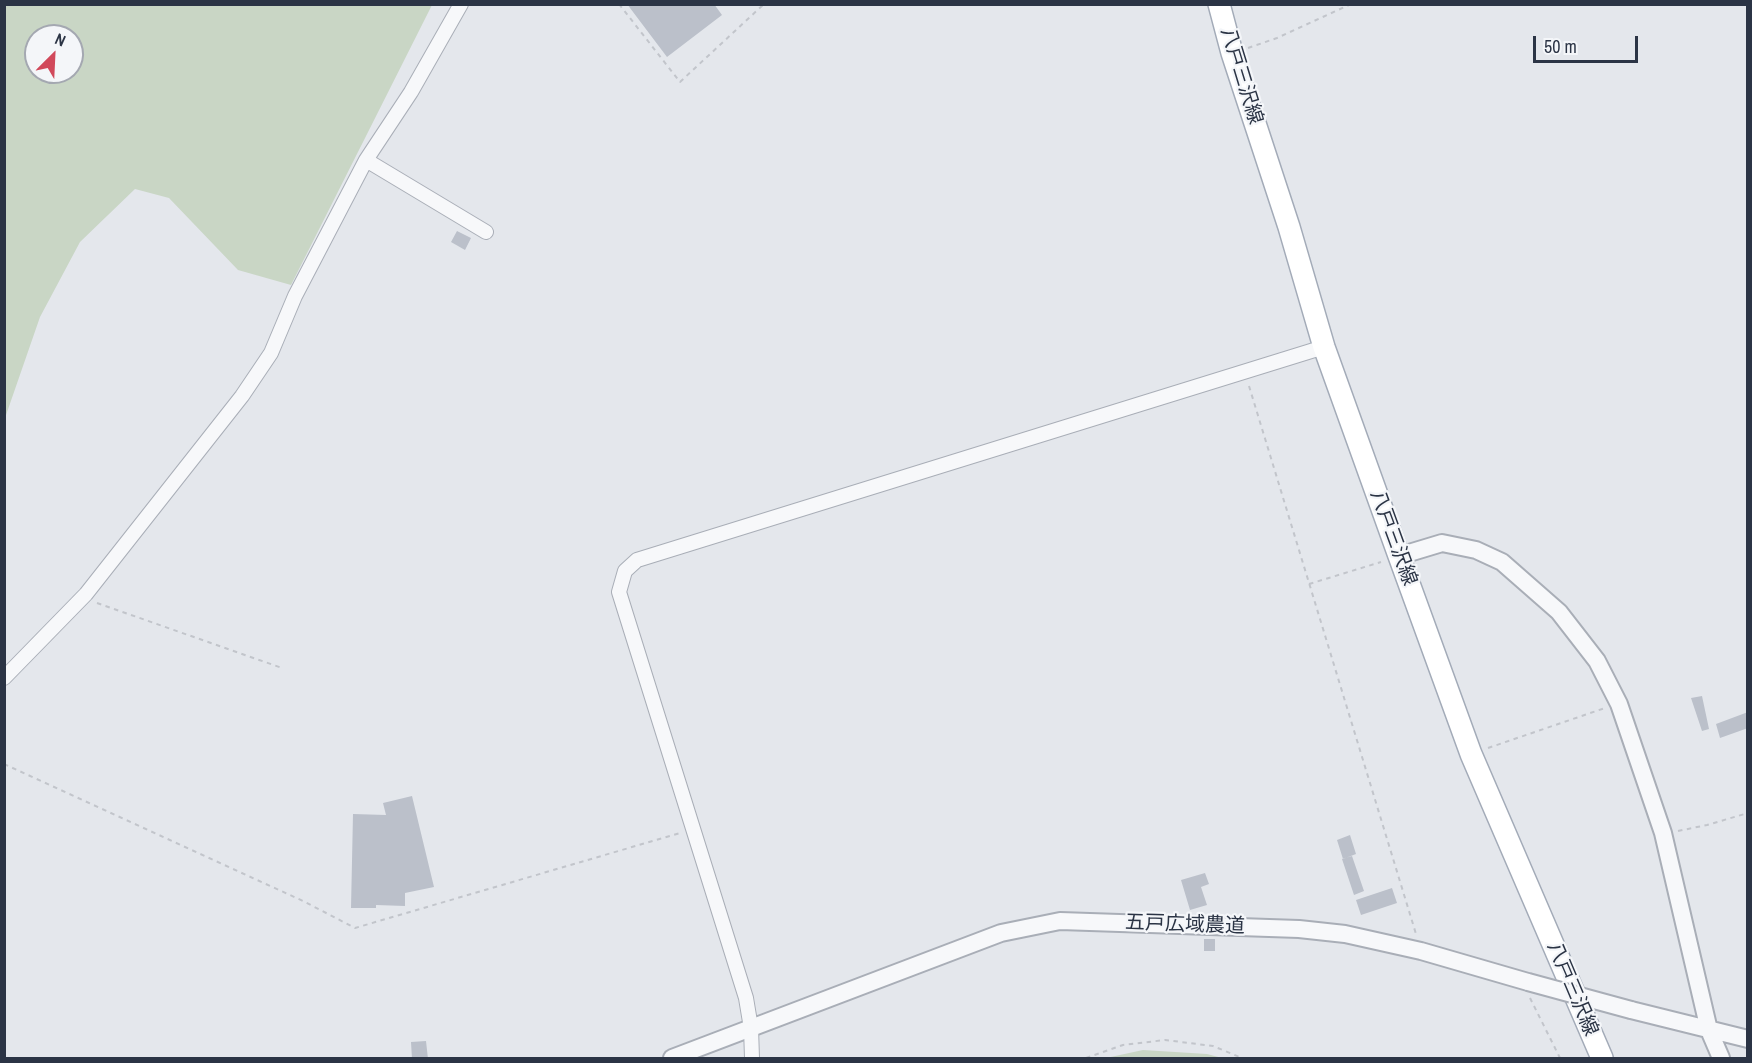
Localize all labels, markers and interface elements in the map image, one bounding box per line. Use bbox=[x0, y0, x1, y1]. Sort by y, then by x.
north arrow bbox=[24, 24, 84, 84]
scale bar bbox=[1536, 24, 1641, 62]
street label: 八戸三沢線 bbox=[1215, 25, 1267, 127]
text: N bbox=[52, 27, 69, 51]
text: 50 m bbox=[1544, 34, 1577, 59]
street label: 八戸三沢線 bbox=[1365, 487, 1421, 589]
street label: 五戸広域農道 bbox=[1125, 911, 1245, 939]
street label: 八戸三沢線 bbox=[1541, 938, 1603, 1040]

